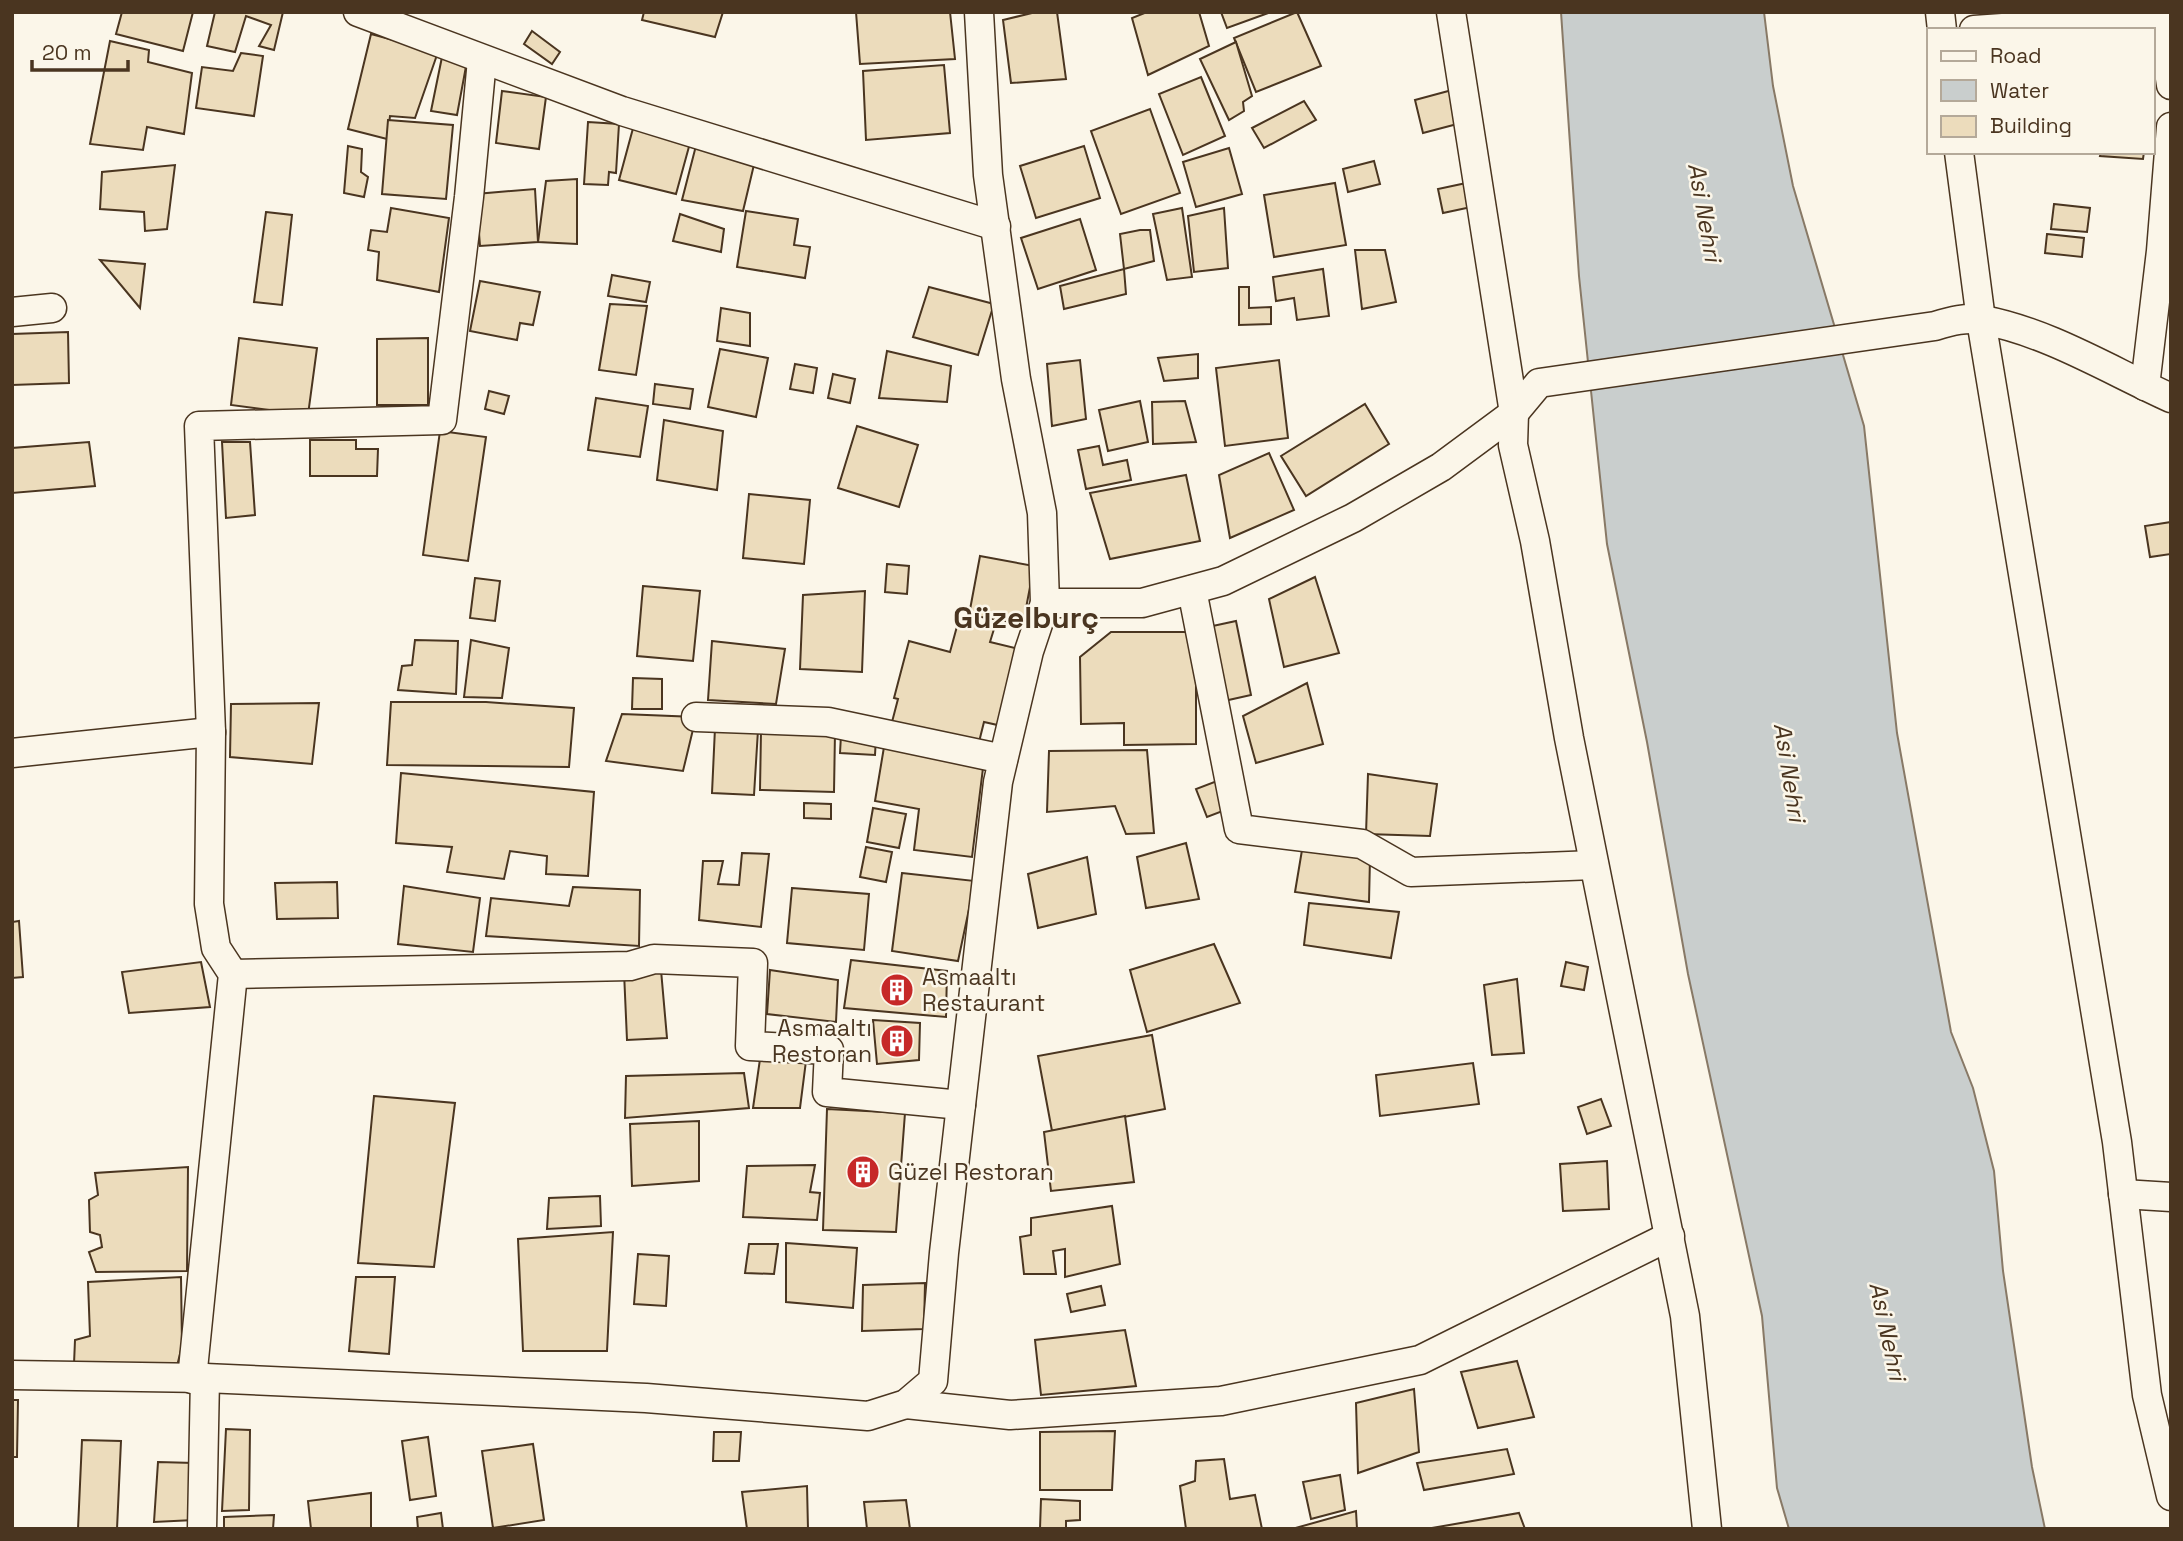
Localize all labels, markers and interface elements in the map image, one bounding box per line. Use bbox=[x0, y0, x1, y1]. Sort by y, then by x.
scale bar bbox=[32, 28, 128, 72]
legend bbox=[1927, 28, 2155, 154]
text: 20 m bbox=[42, 39, 92, 66]
text: Road bbox=[1990, 42, 2042, 69]
text: Water bbox=[1990, 77, 2049, 104]
text: Building bbox=[1990, 112, 2072, 139]
water label: Asi Nehri bbox=[1681, 160, 1729, 267]
district label: Güzelburç bbox=[953, 598, 1099, 637]
water label: Asi Nehri bbox=[1767, 720, 1814, 827]
place label: Asmaaltı Restaurant bbox=[922, 962, 1045, 1018]
building icon: Asmaaltı Restaurant bbox=[878, 971, 916, 1009]
place label: Asmaaltı Restoran bbox=[772, 1013, 872, 1069]
building icon: Asmaaltı Restoran bbox=[878, 1022, 916, 1060]
building icon: Güzel Restoran bbox=[844, 1153, 882, 1191]
place label: Güzel Restoran bbox=[888, 1157, 1054, 1187]
water label: Asi Nehri bbox=[1862, 1279, 1914, 1386]

